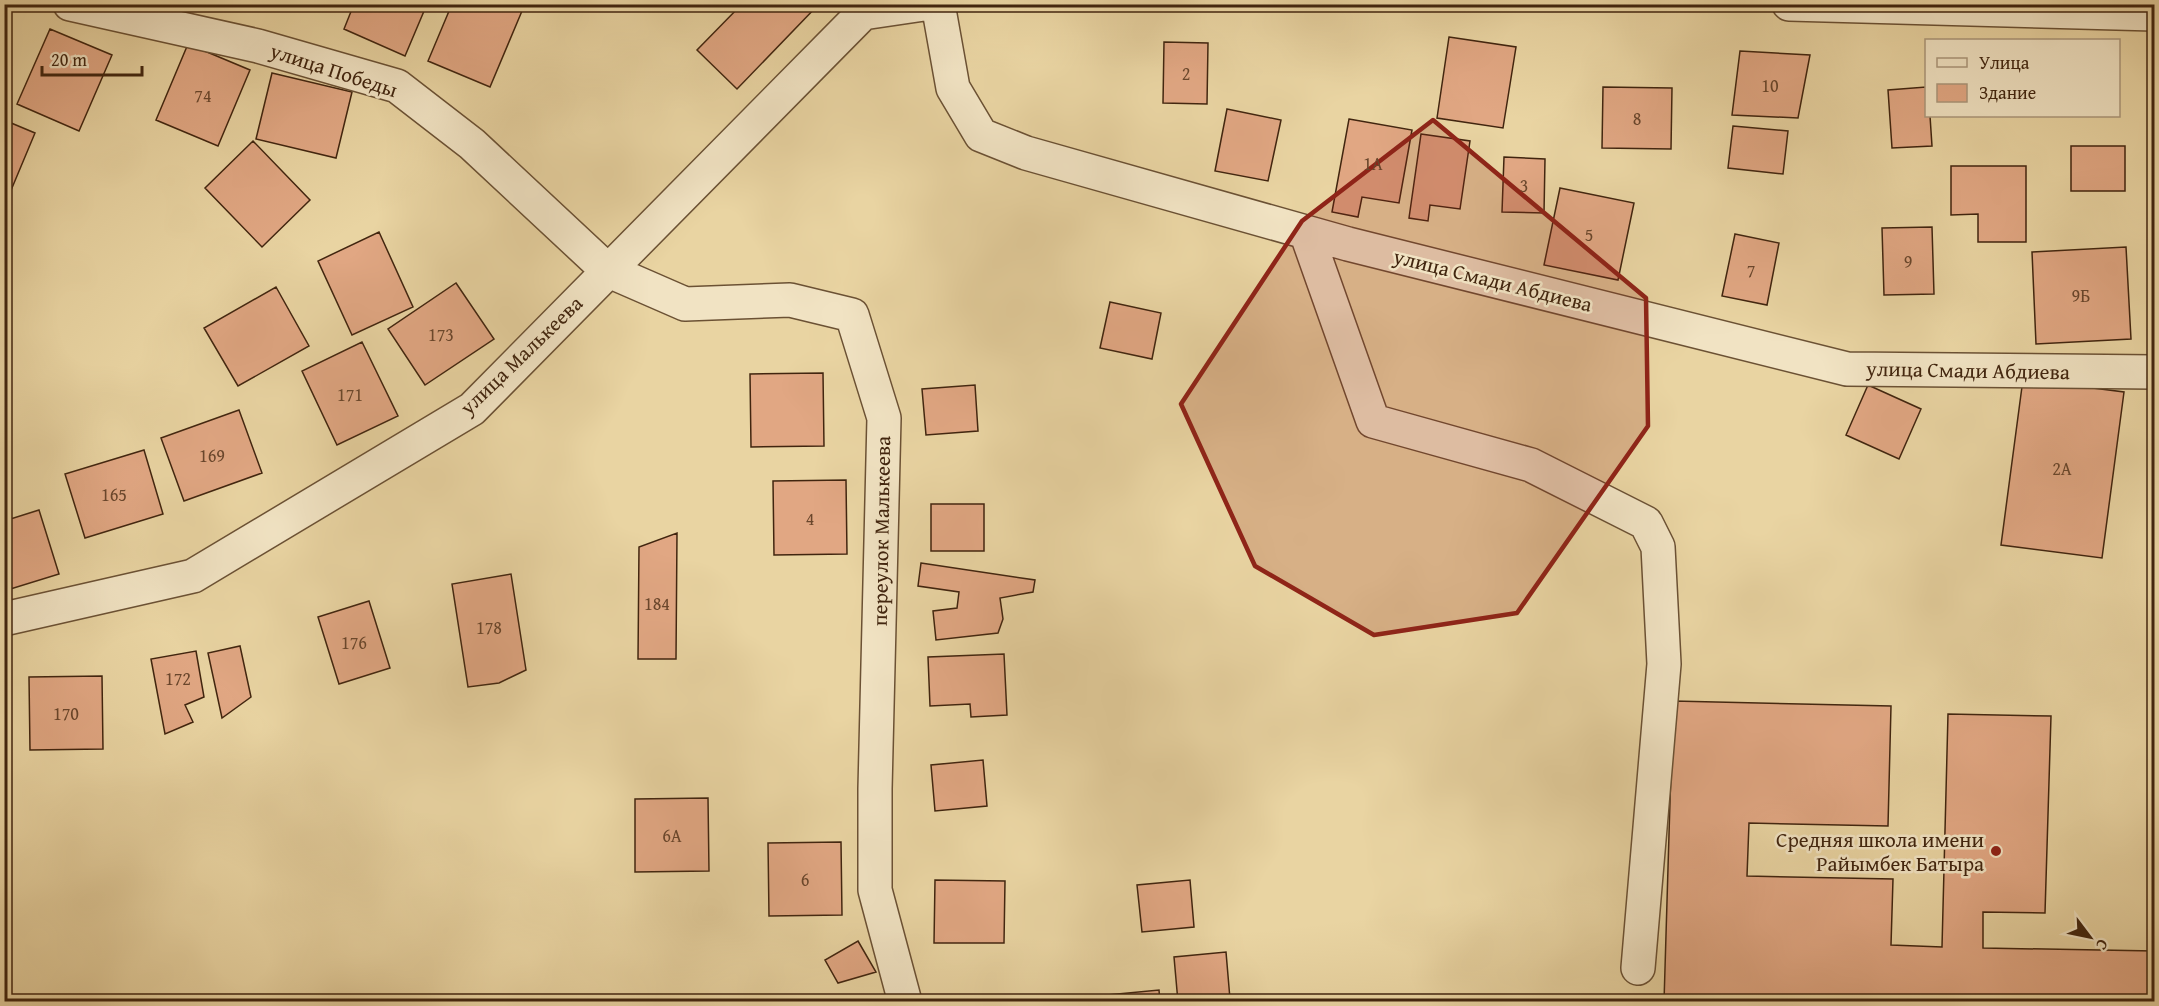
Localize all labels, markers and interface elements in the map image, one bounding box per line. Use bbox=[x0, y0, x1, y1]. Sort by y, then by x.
street label: улица Победы bbox=[265, 35, 402, 105]
scale bar bbox=[42, 39, 142, 77]
legend bbox=[1925, 39, 2120, 117]
text: 20 m bbox=[51, 46, 87, 73]
text: Улица bbox=[1979, 49, 2030, 76]
house number: 2 bbox=[1182, 60, 1190, 87]
house number: 10 bbox=[1761, 72, 1779, 99]
text: Здание bbox=[1979, 79, 2036, 106]
house number: 74 bbox=[194, 82, 212, 109]
house number: 8 bbox=[1633, 105, 1641, 132]
house number: 1А bbox=[1363, 150, 1383, 177]
house number: 3 bbox=[1520, 172, 1528, 199]
house number: 5 bbox=[1585, 221, 1593, 248]
street label: улица Смади Абдиева bbox=[1389, 240, 1596, 320]
house number: 9 bbox=[1904, 248, 1912, 275]
house number: 7 bbox=[1747, 257, 1755, 284]
house number: 9Б bbox=[2072, 282, 2090, 309]
street label: улица Малькеева bbox=[452, 288, 589, 422]
house number: 173 bbox=[428, 321, 454, 348]
street label: улица Смади Абдиева bbox=[1865, 353, 2070, 387]
house number: 171 bbox=[337, 381, 363, 408]
street label: переулок Малькеева bbox=[864, 436, 898, 626]
house number: 169 bbox=[199, 442, 225, 469]
house number: 2A bbox=[2052, 455, 2072, 482]
house number: 165 bbox=[101, 481, 127, 508]
house number: 4 bbox=[806, 505, 814, 532]
house number: 184 bbox=[644, 590, 670, 617]
house number: 178 bbox=[476, 614, 502, 641]
house number: 176 bbox=[341, 629, 367, 656]
house number: 172 bbox=[165, 665, 191, 692]
house number: 170 bbox=[53, 700, 79, 727]
house number: 6А bbox=[662, 822, 682, 849]
place label: Средняя школа имени Райымбек Батыра bbox=[1776, 824, 1984, 879]
marker: Средняя школа имени Райымбек Батыра bbox=[1989, 844, 2003, 858]
house number: 6 bbox=[801, 866, 809, 893]
north arrow bbox=[2060, 907, 2120, 967]
text: С bbox=[2090, 935, 2115, 955]

